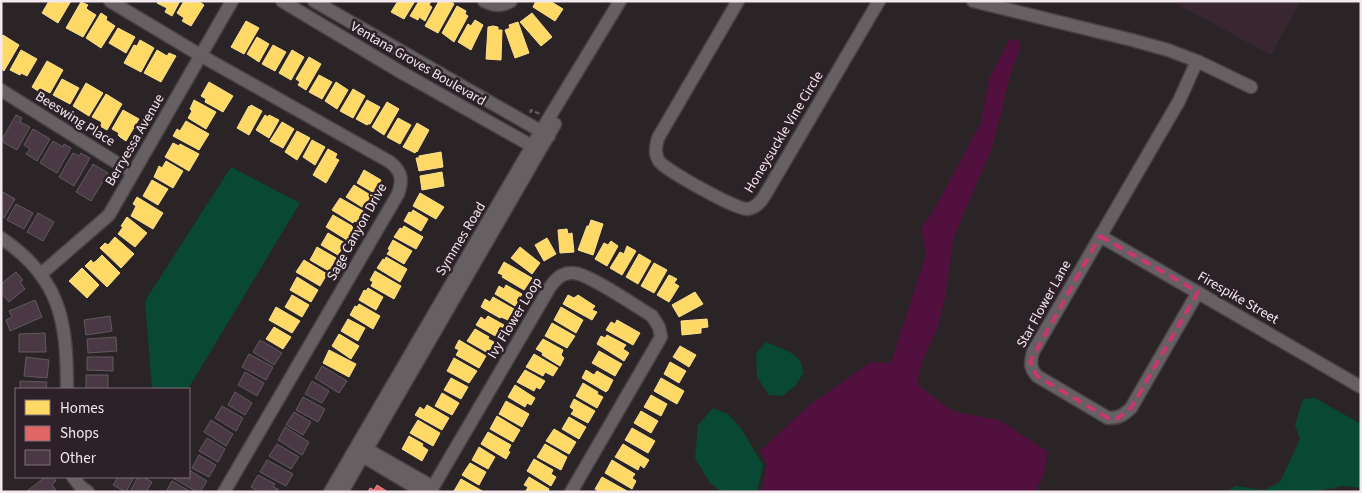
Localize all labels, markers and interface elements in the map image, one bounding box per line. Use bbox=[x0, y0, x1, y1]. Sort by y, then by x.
street label: Ventana Groves Boulevard bbox=[347, 17, 489, 111]
street label: Honeysuckle Vine Circle bbox=[740, 67, 828, 197]
street label: Beeswing Place bbox=[31, 87, 119, 152]
street label: Berryessa Avenue bbox=[100, 90, 170, 190]
street label: Sage Canyon Drive bbox=[322, 180, 392, 284]
street label: Symmes Road bbox=[431, 198, 491, 280]
street label: Star Flower Lane bbox=[1012, 257, 1076, 351]
street label: Firespike Street bbox=[1194, 267, 1282, 329]
street label: Ivy Flower Loop bbox=[483, 273, 547, 362]
legend bbox=[15, 388, 190, 478]
text: Homes bbox=[60, 398, 104, 419]
text: Shops bbox=[60, 423, 99, 444]
text: Other bbox=[60, 448, 97, 469]

